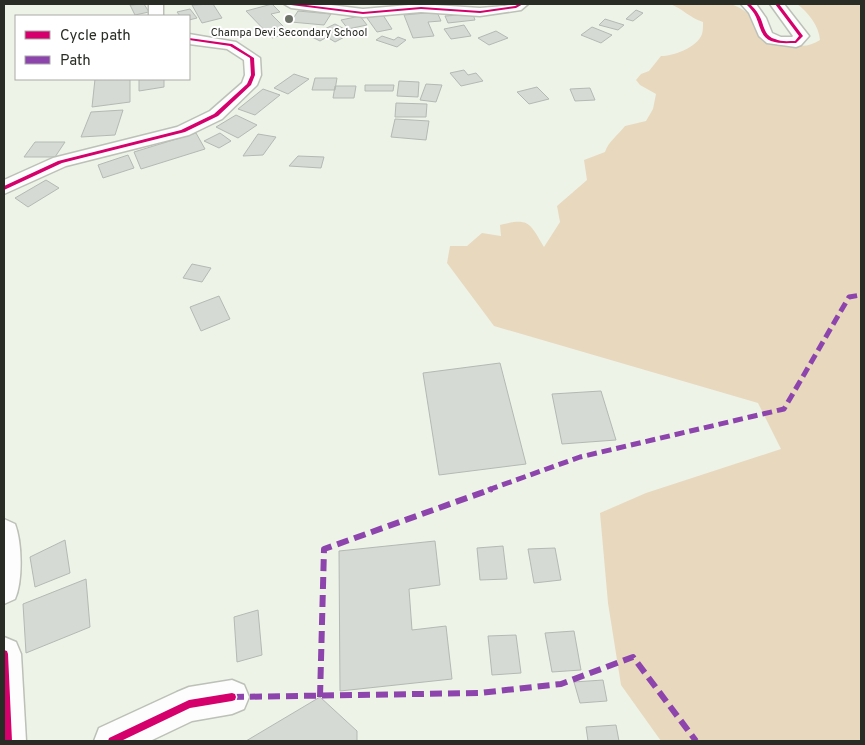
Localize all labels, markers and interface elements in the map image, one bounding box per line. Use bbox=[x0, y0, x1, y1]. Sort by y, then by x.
marker: Champa Devi Secondary School bbox=[283, 13, 295, 25]
legend bbox=[15, 15, 190, 80]
place label: Champa Devi Secondary School bbox=[211, 26, 367, 40]
text: Cycle path bbox=[60, 27, 131, 46]
text: Path bbox=[60, 52, 91, 71]

